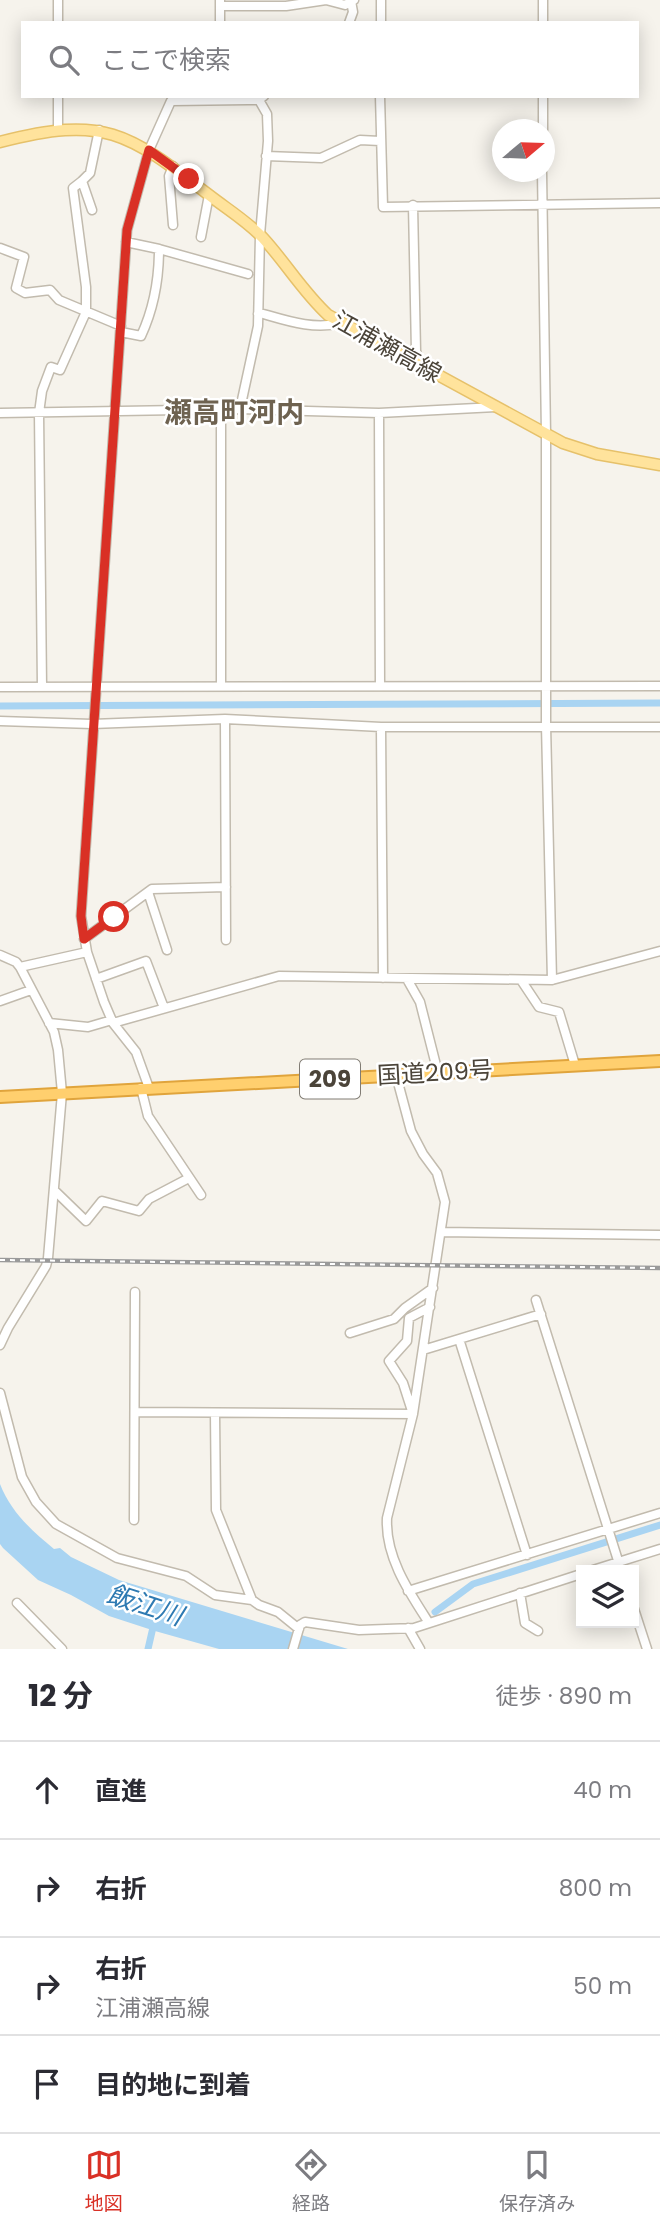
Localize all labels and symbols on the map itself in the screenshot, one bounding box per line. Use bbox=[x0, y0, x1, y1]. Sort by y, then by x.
north arrow bbox=[492, 119, 555, 182]
route end bbox=[173, 163, 204, 194]
street label: 江浦瀬高線 bbox=[327, 303, 448, 390]
district label: 瀬高町河内 bbox=[164, 393, 304, 432]
route start bbox=[98, 901, 129, 932]
street label: 国道209号 bbox=[376, 1053, 494, 1092]
road number: 209 bbox=[300, 1060, 360, 1098]
water label: 飯江川 bbox=[102, 1576, 190, 1635]

